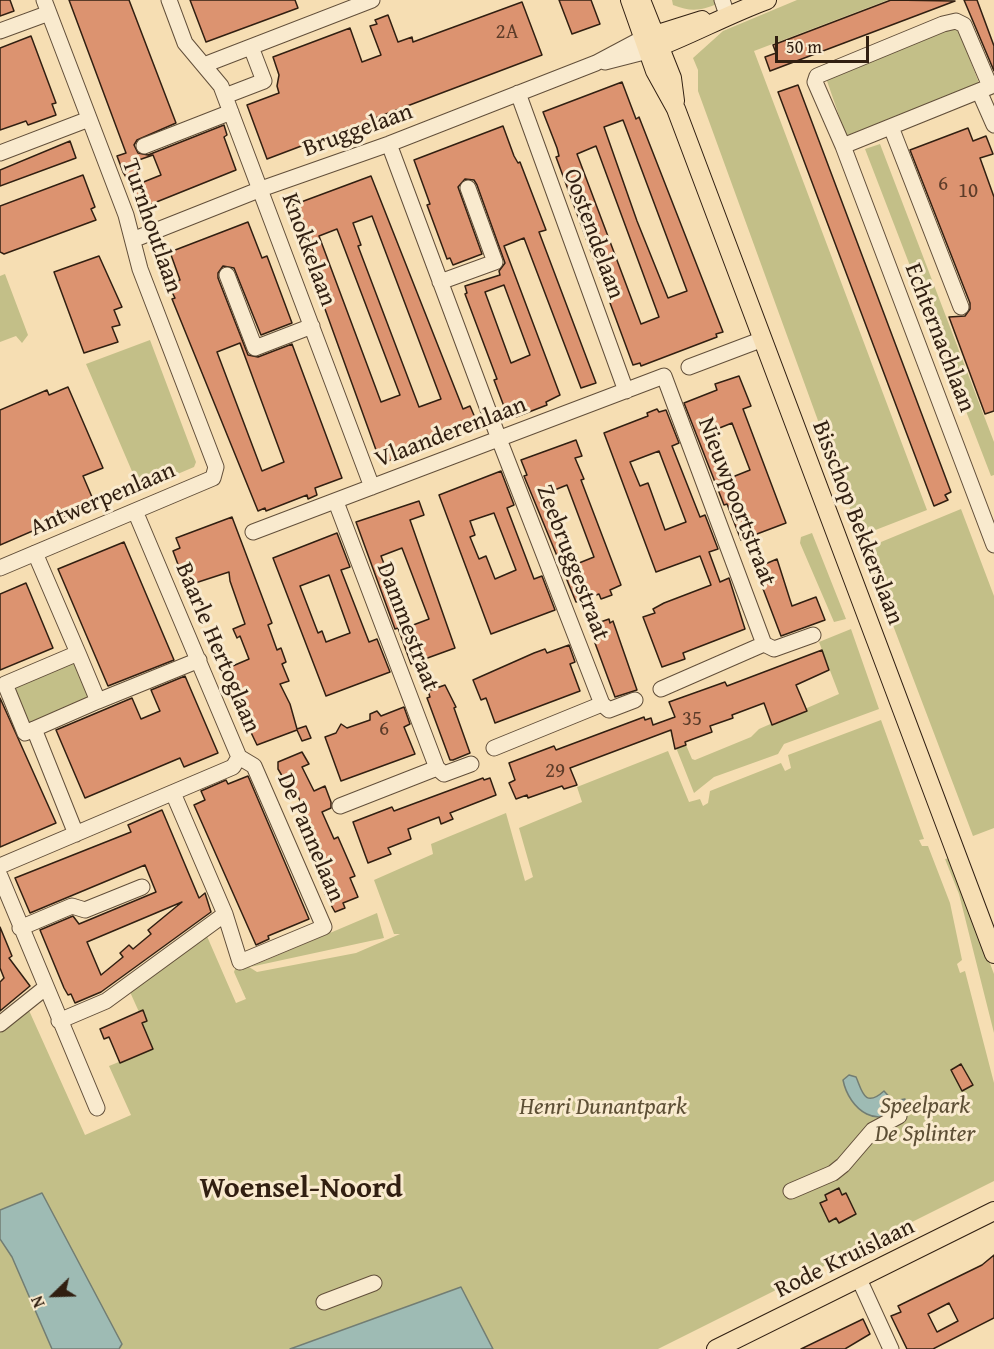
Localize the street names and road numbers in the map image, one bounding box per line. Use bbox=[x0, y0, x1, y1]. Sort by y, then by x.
street label: Bruggelaan bbox=[299, 98, 417, 164]
street label: Turnhoutlaan bbox=[115, 155, 187, 297]
street label: Oostendelaan bbox=[556, 165, 630, 303]
street label: Knokkelaan bbox=[274, 190, 342, 310]
street label: Echternachlaan bbox=[897, 260, 981, 416]
street label: Vlaanderenlaan bbox=[371, 391, 531, 475]
street label: Nieuwpoortstraat bbox=[691, 414, 781, 590]
street label: Bisschop Bekkerslaan bbox=[805, 417, 909, 629]
street label: Antwerpenlaan bbox=[26, 457, 180, 543]
street label: Zeebruggestraat bbox=[529, 481, 615, 645]
street label: Baarle Hertoglaan bbox=[168, 559, 266, 737]
street label: Dammestraat bbox=[369, 559, 445, 695]
street label: De Pannelaan bbox=[270, 770, 350, 906]
street label: Rode Kruislaan bbox=[771, 1213, 919, 1305]

